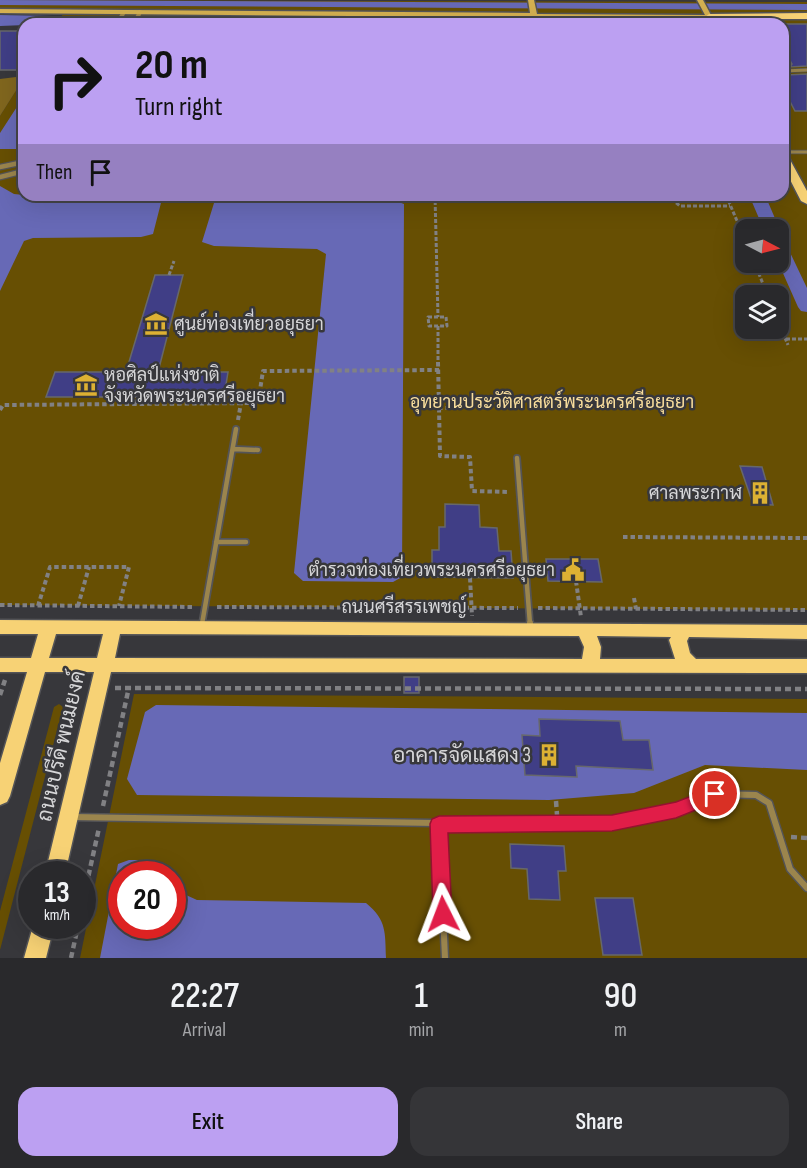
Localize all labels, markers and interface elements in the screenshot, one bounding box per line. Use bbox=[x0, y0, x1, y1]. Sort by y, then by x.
text: 20 m bbox=[135, 40, 208, 91]
icon: right bbox=[36, 42, 114, 120]
text: Turn right bbox=[135, 91, 222, 123]
icon: arrive bbox=[84, 156, 117, 189]
text: Then bbox=[36, 159, 72, 186]
north arrow bbox=[735, 219, 789, 273]
map controls bbox=[735, 219, 789, 339]
button: layers bbox=[735, 285, 789, 339]
place label: ศูนย์ท่องเที่ยวอยุธยา bbox=[174, 308, 324, 337]
museum icon: ศูนย์ท่องเที่ยวอยุธยา bbox=[143, 311, 169, 337]
place label: หอศิลป์แห่งชาติ จังหวัดพระนครศรีอยุธยา bbox=[104, 363, 285, 408]
museum icon: หอศิลป์แห่งชาติ จังหวัดพระนครศรีอยุธยา bbox=[73, 372, 99, 398]
park label: อุทยานประวัติศาสตร์พระนครศรีอยุธยา bbox=[410, 389, 694, 414]
building icon: ศาลพระกาฬ bbox=[747, 480, 773, 506]
place label: ศาลพระกาฬ bbox=[649, 483, 742, 504]
place label: ตำรวจท่องเที่ยวพระนครศรีอยุธยา bbox=[308, 554, 555, 582]
public building icon: ตำรวจท่องเที่ยวพระนครศรีอยุธยา bbox=[560, 557, 586, 583]
street label: ถนนศรีสรรเพชญ์ bbox=[341, 594, 467, 618]
street label: ถนนปรีดี พนมยงค์ bbox=[30, 668, 91, 824]
building icon: อาคารจัดแสดง 3 bbox=[536, 742, 562, 768]
place label: อาคารจัดแสดง 3 bbox=[393, 743, 531, 768]
pin bbox=[689, 768, 740, 819]
icon: arrive bbox=[698, 777, 731, 810]
speed limit sign: 20 bbox=[108, 861, 186, 939]
text: 13 bbox=[44, 875, 70, 911]
position arrow bbox=[411, 882, 475, 946]
text: km/h bbox=[44, 906, 70, 925]
text: 22:27 bbox=[170, 975, 239, 1018]
text: 1 bbox=[415, 975, 428, 1018]
text: 90 bbox=[604, 975, 637, 1018]
text: Arrival bbox=[183, 1018, 226, 1042]
text: min bbox=[409, 1018, 434, 1042]
text: m bbox=[614, 1018, 627, 1042]
button: Exit bbox=[18, 1087, 398, 1156]
button: Share bbox=[410, 1087, 789, 1156]

